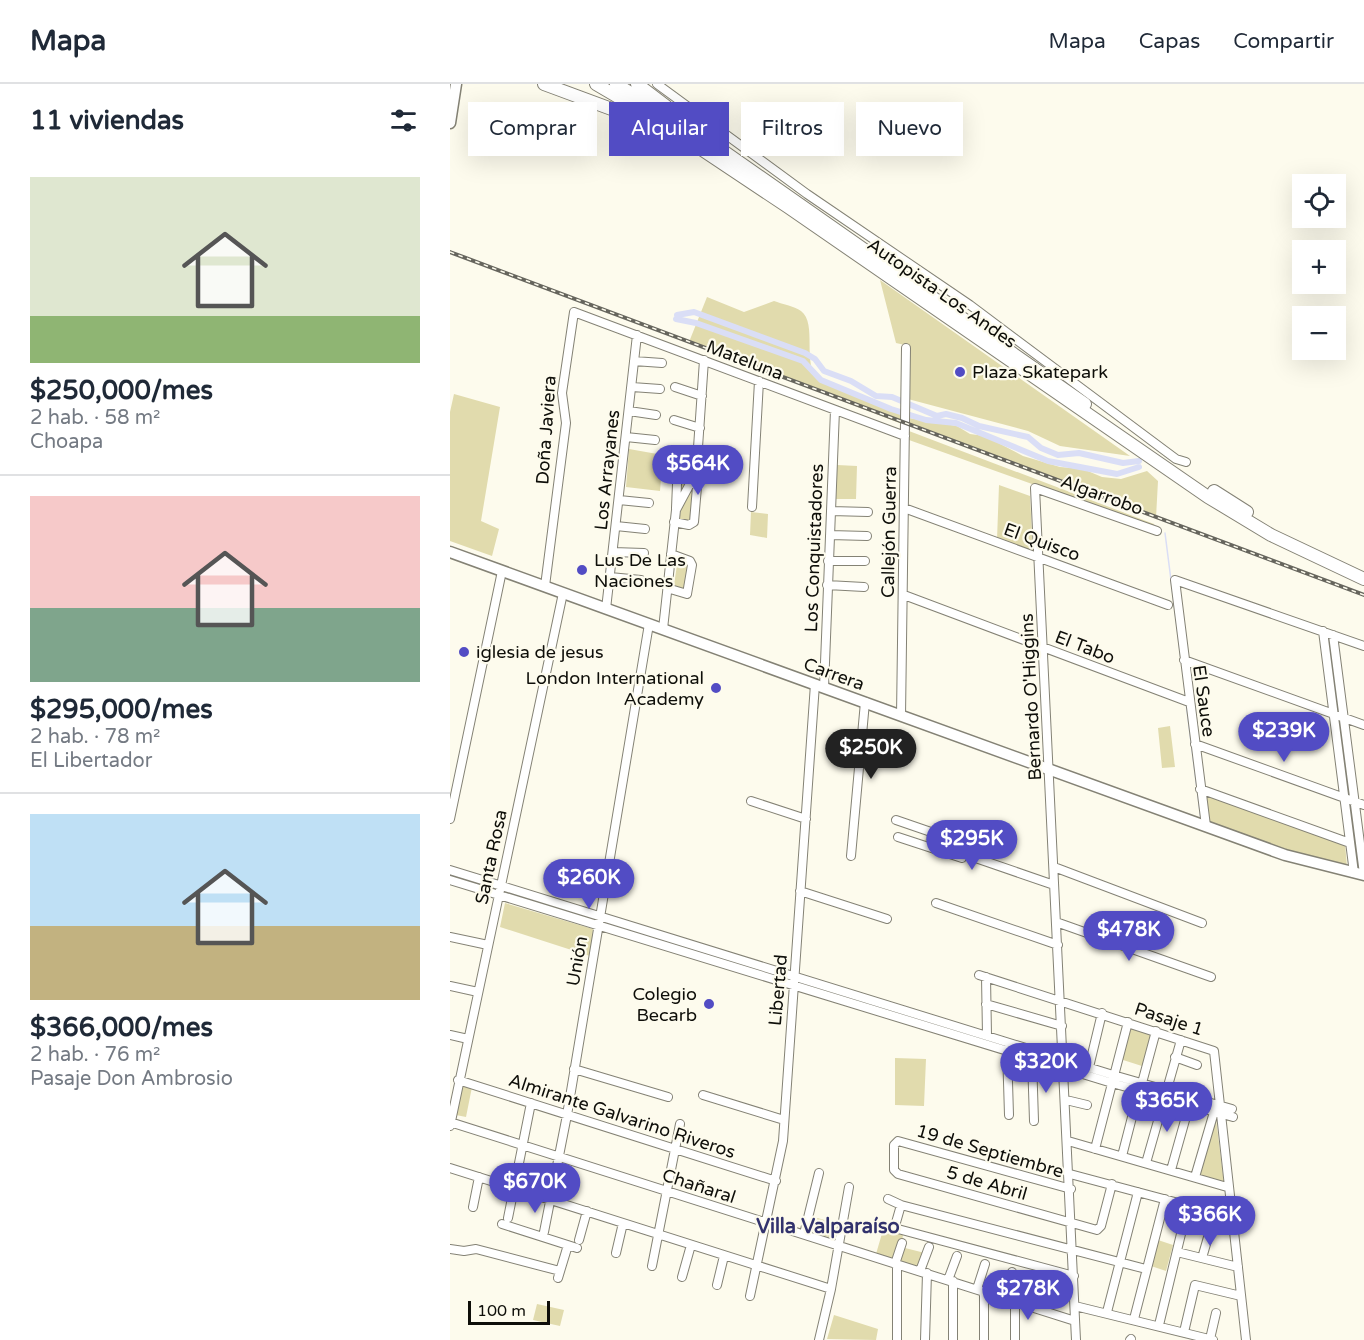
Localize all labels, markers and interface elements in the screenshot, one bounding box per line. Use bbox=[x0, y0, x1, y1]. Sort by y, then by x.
text: Mapa bbox=[30, 24, 106, 58]
text: Mapa bbox=[1049, 29, 1106, 54]
text: Capas bbox=[1139, 29, 1200, 54]
text: Compartir bbox=[1233, 29, 1334, 54]
chip: Comprar bbox=[468, 102, 597, 156]
chip: Alquilar bbox=[609, 102, 729, 156]
chip: Filtros bbox=[741, 102, 844, 156]
chip: Nuevo bbox=[856, 102, 963, 156]
icon: filters bbox=[387, 104, 420, 137]
text: 11 viviendas bbox=[30, 105, 184, 136]
map controls bbox=[1292, 174, 1346, 360]
button: locate bbox=[1292, 174, 1346, 228]
icon: home bbox=[171, 216, 279, 324]
street label: Autopista Los Andes bbox=[863, 233, 1021, 353]
button: + bbox=[1292, 240, 1346, 294]
button: − bbox=[1292, 306, 1346, 360]
street label: Mateluna bbox=[703, 335, 787, 385]
place label: Plaza Skatepark bbox=[972, 361, 1108, 383]
marker: Plaza Skatepark bbox=[953, 365, 967, 379]
text: $250,000/mes bbox=[30, 375, 213, 406]
street label: Doña Javiera bbox=[531, 375, 561, 485]
text: 2 hab. · 58 m² bbox=[30, 406, 160, 430]
street label: Los Arrayanes bbox=[590, 409, 624, 531]
text: Choapa bbox=[30, 430, 103, 454]
pin: $564K bbox=[656, 445, 740, 496]
text: $564K bbox=[666, 452, 730, 476]
street label: Los Conquistadores bbox=[800, 463, 828, 633]
street label: Callejón Guerra bbox=[877, 466, 901, 598]
street label: Algarrobo bbox=[1058, 470, 1146, 520]
street label: El Quisco bbox=[1001, 518, 1083, 566]
icon: home bbox=[171, 535, 279, 643]
place label: Lus De Las Naciones bbox=[594, 549, 686, 592]
marker: Lus De Las Naciones bbox=[575, 563, 589, 577]
street label: Bernardo O'Higgins bbox=[1016, 613, 1046, 781]
street label: El Tabo bbox=[1052, 626, 1118, 669]
place label: iglesia de jesus bbox=[476, 641, 604, 663]
marker: iglesia de jesus bbox=[457, 645, 471, 659]
street label: Carrera bbox=[800, 653, 868, 695]
street label: El Sauce bbox=[1188, 664, 1220, 738]
place label: London International Academy bbox=[526, 667, 704, 710]
marker: London International Academy bbox=[709, 681, 723, 695]
text: $295,000/mes bbox=[30, 694, 213, 725]
pin: $239K bbox=[1242, 712, 1326, 763]
text: $239K bbox=[1252, 719, 1316, 743]
text: 2 hab. · 78 m² bbox=[30, 725, 160, 749]
pin: $250K bbox=[829, 729, 913, 780]
text: $250K bbox=[839, 736, 903, 760]
text: El Libertador bbox=[30, 749, 152, 773]
street label: Santa Rosa bbox=[470, 808, 512, 906]
pin: $295K bbox=[930, 820, 1014, 871]
text: $295K bbox=[940, 827, 1004, 851]
icon: home bbox=[171, 853, 279, 961]
pin: $260K bbox=[547, 859, 631, 910]
text: $260K bbox=[557, 866, 621, 890]
pin: $478K bbox=[1087, 911, 1171, 962]
text: $478K bbox=[1097, 918, 1161, 942]
street label: Unión bbox=[562, 934, 592, 988]
street label: Libertad bbox=[764, 953, 792, 1027]
place label: Colegio Becarb bbox=[632, 983, 697, 1026]
marker: Colegio Becarb bbox=[702, 997, 716, 1011]
street label: Pasaje 1 bbox=[1132, 998, 1206, 1040]
text: $366,000/mes bbox=[30, 1012, 213, 1043]
text: 2 hab. · 76 m² bbox=[30, 1043, 160, 1067]
pin: $320K bbox=[1004, 1043, 1088, 1094]
text: $320K bbox=[1014, 1050, 1078, 1074]
text: Pasaje Don Ambrosio bbox=[30, 1067, 233, 1091]
street label: Almirante Galvarino Riveros bbox=[506, 1069, 738, 1163]
pin: $365K bbox=[1125, 1082, 1209, 1133]
text: $365K bbox=[1135, 1089, 1199, 1113]
street label: 19 de Septiembre bbox=[914, 1119, 1066, 1183]
street label: 5 de Abril bbox=[944, 1161, 1030, 1205]
pin: $670K bbox=[493, 1163, 577, 1214]
street label: Chañaral bbox=[659, 1164, 739, 1208]
text: $670K bbox=[503, 1170, 567, 1194]
pin: $366K bbox=[1168, 1196, 1252, 1247]
text: $366K bbox=[1178, 1203, 1242, 1227]
district label: Villa Valparaíso bbox=[756, 1215, 900, 1239]
pin: $278K bbox=[986, 1270, 1070, 1321]
text: $278K bbox=[996, 1277, 1060, 1301]
scale bar bbox=[468, 1298, 550, 1326]
text: 100 m bbox=[477, 1301, 526, 1321]

